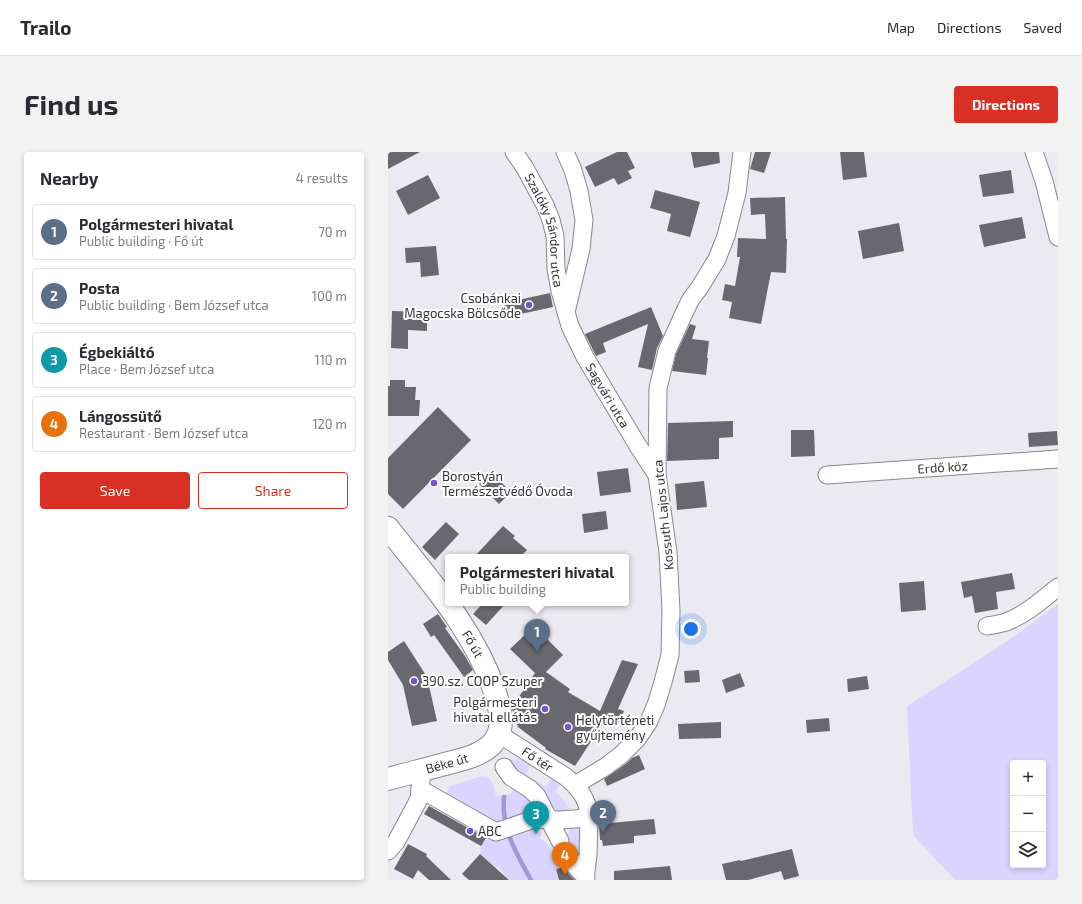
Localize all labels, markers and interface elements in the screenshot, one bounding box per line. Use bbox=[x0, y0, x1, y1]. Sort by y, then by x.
text: Trailo bbox=[20, 16, 72, 39]
text: Map bbox=[887, 19, 915, 36]
text: Directions bbox=[937, 19, 1002, 36]
text: Saved bbox=[1024, 19, 1062, 36]
button: Directions bbox=[954, 86, 1058, 123]
text: Find us bbox=[24, 87, 118, 121]
text: Nearby bbox=[40, 168, 98, 188]
text: 4 results bbox=[296, 170, 348, 186]
street label: Szalóky Sándor utca bbox=[521, 170, 567, 289]
text: Polgármesteri hivatal bbox=[79, 215, 233, 233]
text: 1 bbox=[51, 224, 57, 240]
text: 70 m bbox=[318, 224, 347, 240]
text: Public building · Fő út bbox=[79, 233, 204, 249]
text: Posta bbox=[79, 279, 120, 297]
text: 2 bbox=[50, 288, 58, 304]
text: 100 m bbox=[312, 288, 347, 304]
place label: Csobánkai Magocska Bölcsőde bbox=[404, 290, 521, 321]
text: Public building · Bem József utca bbox=[79, 297, 269, 313]
marker: Csobánkai Magocska Bölcsőde bbox=[524, 300, 534, 310]
text: Égbekiáltó bbox=[79, 343, 155, 361]
text: 3 bbox=[50, 352, 58, 368]
text: 110 m bbox=[315, 352, 347, 368]
street label: Sagvári utca bbox=[582, 360, 633, 431]
text: Place · Bem József utca bbox=[79, 361, 214, 377]
text: Lángossütő bbox=[79, 407, 162, 425]
text: 4 bbox=[50, 416, 58, 432]
text: 120 m bbox=[312, 416, 347, 432]
text: Restaurant · Bem József utca bbox=[79, 425, 248, 441]
street label: Erdő köz bbox=[917, 457, 969, 477]
street label: Kossuth Lajos utca bbox=[649, 459, 677, 571]
place label: Borostyán Természetvédő Óvoda bbox=[442, 468, 573, 499]
button: Save bbox=[40, 472, 190, 509]
button: Share bbox=[198, 472, 348, 509]
marker: Borostyán Természetvédő Óvoda bbox=[429, 478, 439, 488]
popup bbox=[445, 554, 629, 606]
text: Polgármesteri hivatal bbox=[460, 563, 614, 581]
text: Public building bbox=[460, 581, 546, 597]
pin: 1 bbox=[524, 619, 550, 652]
your location bbox=[681, 619, 701, 639]
street label: Fő út bbox=[459, 627, 487, 661]
place label: 390.sz. COOP Szuper bbox=[422, 673, 543, 689]
marker: 390.sz. COOP Szuper bbox=[409, 676, 419, 686]
place label: Polgármesteri hivatal ellátás bbox=[453, 694, 537, 725]
marker: Polgármesteri hivatal ellátás bbox=[540, 704, 550, 714]
place label: Helytörténeti gyűjtemény bbox=[576, 712, 654, 743]
marker: Helytörténeti gyűjtemény bbox=[563, 722, 573, 732]
street label: Fő tér bbox=[519, 743, 556, 775]
street label: Béke út bbox=[424, 749, 470, 777]
map controls bbox=[1010, 760, 1046, 868]
button: + bbox=[1010, 760, 1046, 796]
button: − bbox=[1010, 796, 1046, 832]
pin: 2 bbox=[590, 800, 616, 833]
pin: 3 bbox=[523, 801, 549, 834]
place label: ABC bbox=[478, 823, 502, 839]
marker: ABC bbox=[465, 826, 475, 836]
button: layers bbox=[1010, 832, 1046, 868]
pin: 4 bbox=[552, 842, 578, 875]

